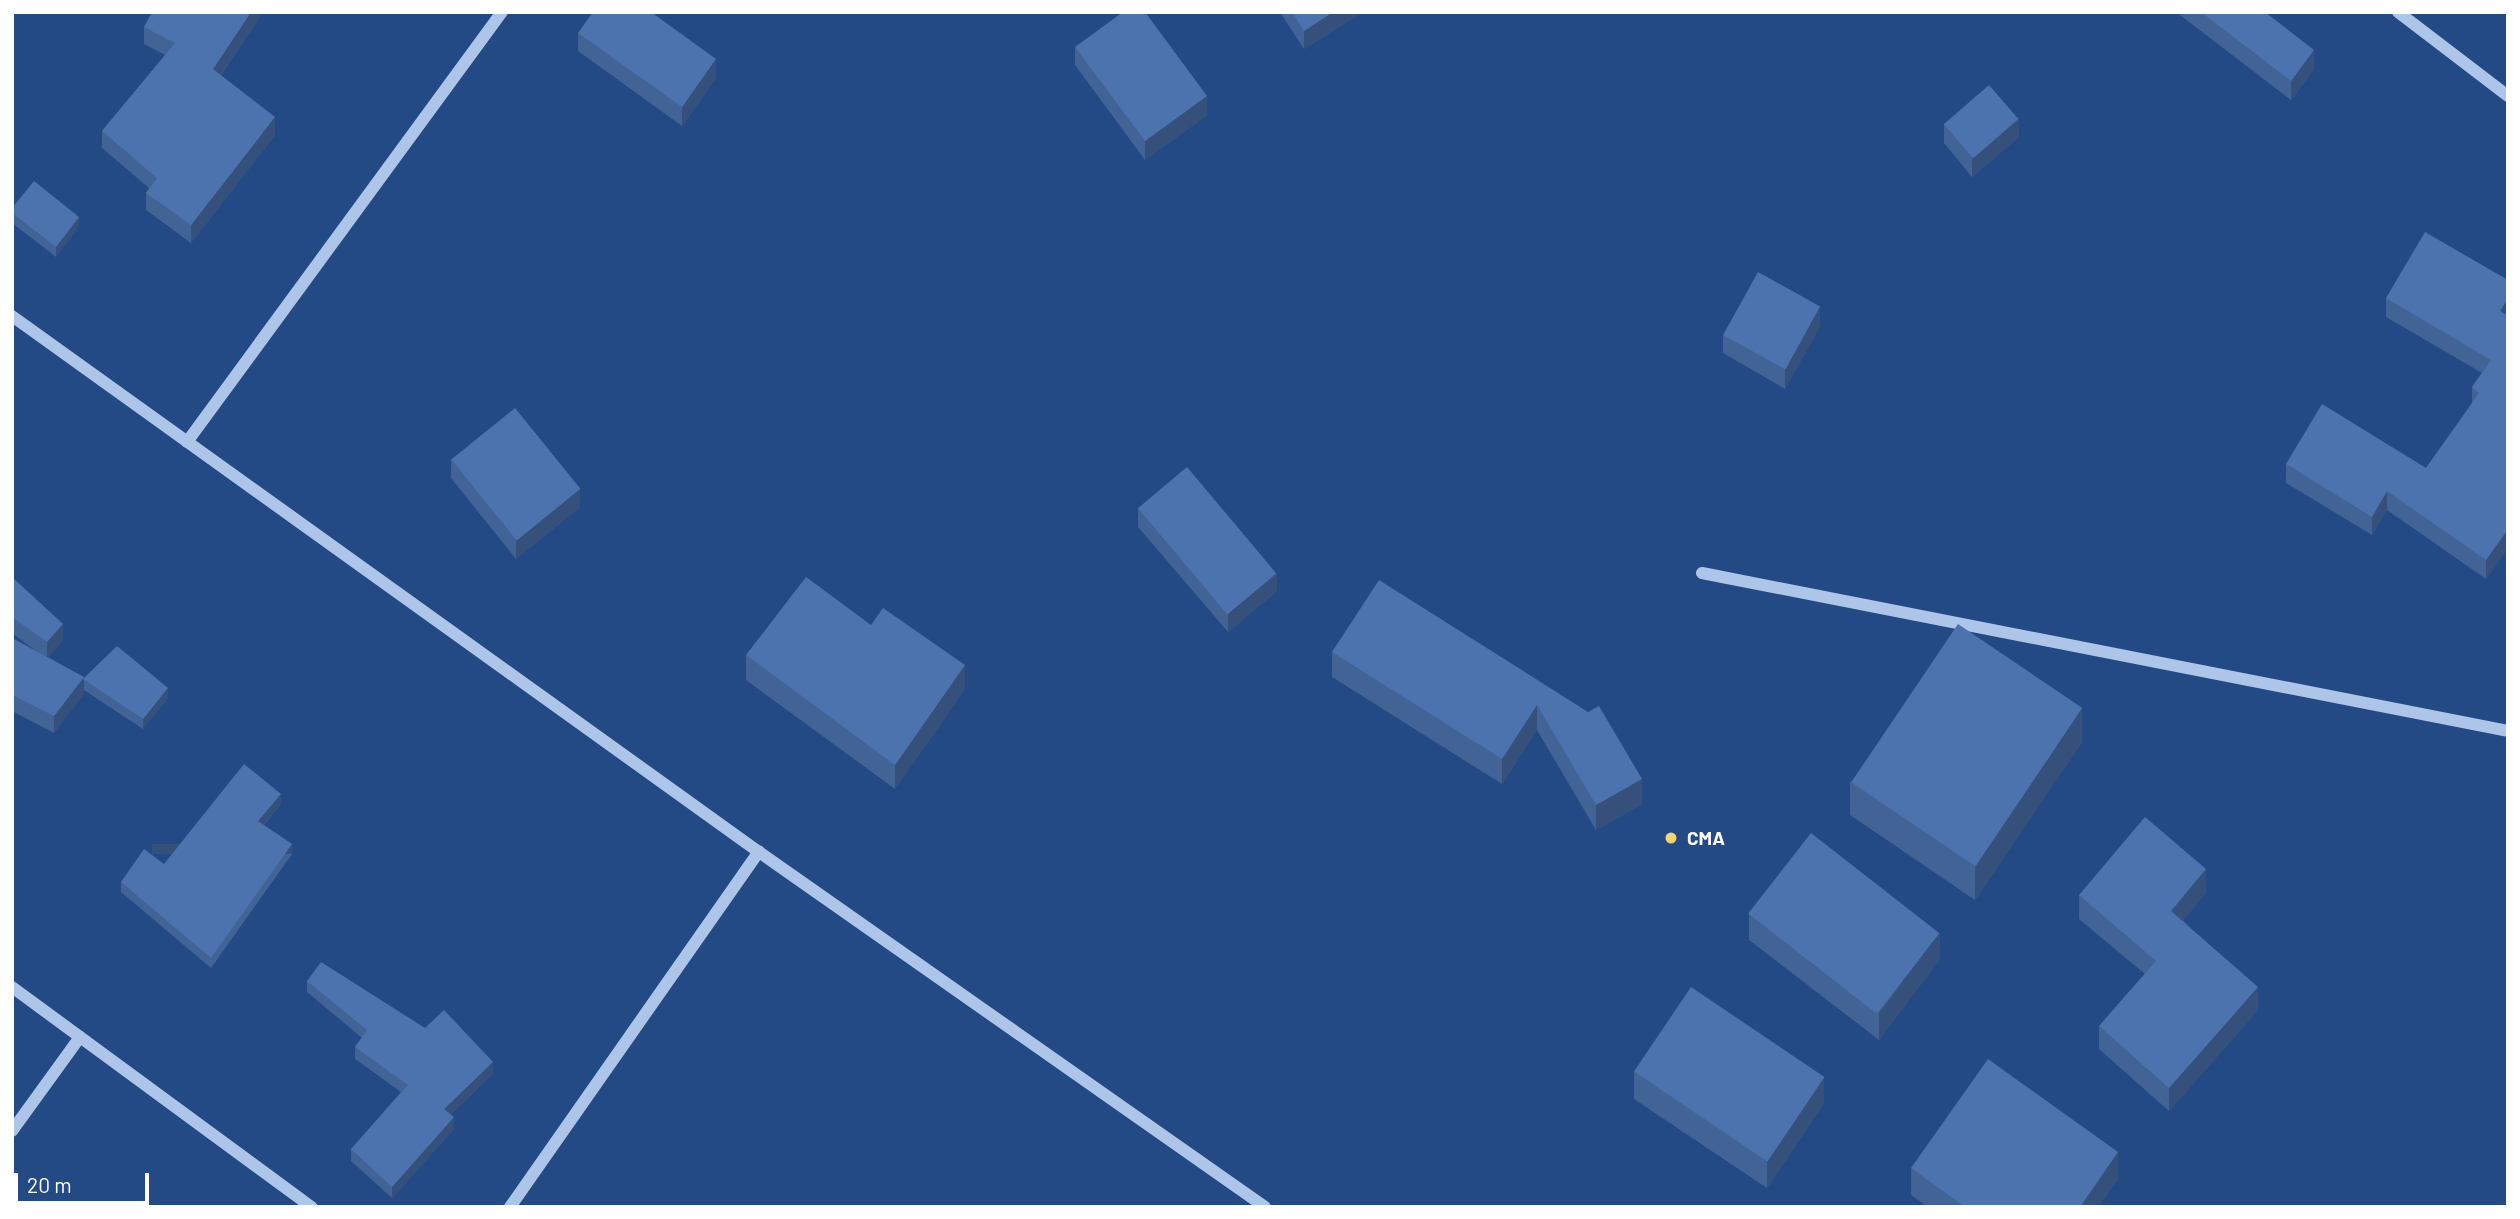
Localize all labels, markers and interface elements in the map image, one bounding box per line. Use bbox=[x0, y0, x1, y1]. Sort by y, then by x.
place label: CMA bbox=[1687, 827, 1725, 849]
marker: CMA bbox=[1661, 828, 1681, 848]
scale bar bbox=[18, 1160, 152, 1204]
text: 20 m bbox=[27, 1172, 72, 1197]

